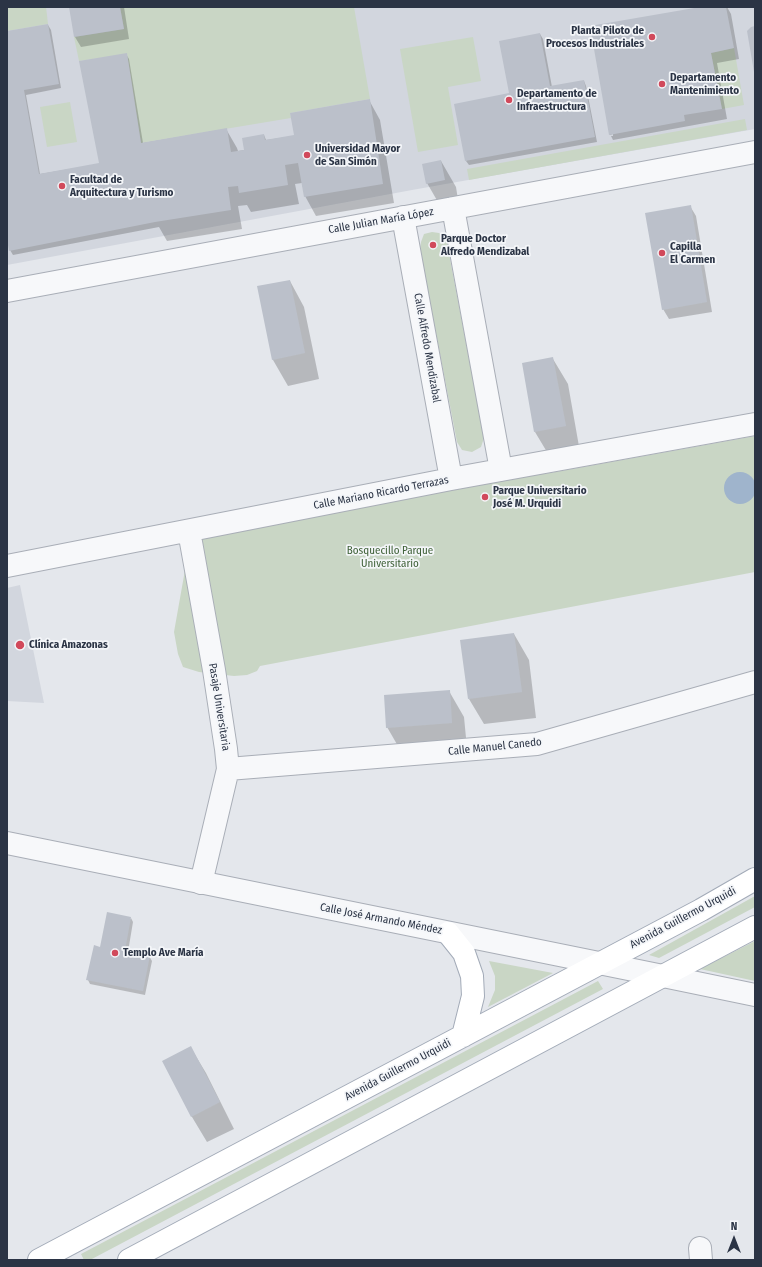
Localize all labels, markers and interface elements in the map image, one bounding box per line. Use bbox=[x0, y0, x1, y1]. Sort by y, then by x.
place label: Planta Piloto de Procesos Industriales bbox=[546, 24, 644, 50]
marker: Planta Piloto de Procesos Industriales bbox=[647, 32, 657, 42]
place label: Departamento Mantenimiento bbox=[670, 71, 739, 97]
marker: Departamento Mantenimiento bbox=[657, 79, 667, 89]
place label: Departamento de Infraestructura bbox=[517, 87, 597, 113]
marker: Departamento de Infraestructura bbox=[504, 95, 514, 105]
place label: Universidad Mayor de San Simón bbox=[315, 142, 400, 168]
marker: Universidad Mayor de San Simón bbox=[302, 150, 312, 160]
place label: Facultad de Arquitectura y Turismo bbox=[70, 173, 173, 199]
marker: Facultad de Arquitectura y Turismo bbox=[57, 181, 67, 191]
street label: Calle Julian María López bbox=[327, 205, 435, 237]
place label: Parque Doctor Alfredo Mendizabal bbox=[441, 232, 529, 258]
marker: Parque Doctor Alfredo Mendizabal bbox=[428, 240, 438, 250]
place label: Capilla El Carmen bbox=[670, 240, 715, 266]
marker: Capilla El Carmen bbox=[657, 248, 667, 258]
street label: Calle Alfredo Mendizabal bbox=[411, 292, 443, 404]
street label: Calle Mariano Ricardo Terrazas bbox=[312, 473, 450, 513]
place label: Parque Universitario José M. Urquidi bbox=[493, 484, 587, 510]
marker: Parque Universitario José M. Urquidi bbox=[480, 492, 490, 502]
park label: Bosquecillo Parque Universitario bbox=[347, 544, 433, 570]
place label: Clínica Amazonas bbox=[29, 638, 108, 652]
marker: Clínica Amazonas bbox=[14, 639, 26, 651]
street label: Pasaje Universitaria bbox=[206, 662, 232, 752]
street label: Calle Manuel Canedo bbox=[448, 736, 542, 758]
street label: Avenida Guillermo Urquidi bbox=[628, 884, 738, 952]
street label: Calle José Armando Méndez bbox=[319, 901, 443, 937]
place label: Templo Ave María bbox=[123, 946, 203, 960]
marker: Templo Ave María bbox=[110, 948, 120, 958]
street label: Avenida Guillermo Urquidi bbox=[343, 1036, 453, 1104]
north arrow bbox=[714, 1219, 754, 1259]
text: N bbox=[731, 1220, 737, 1233]

